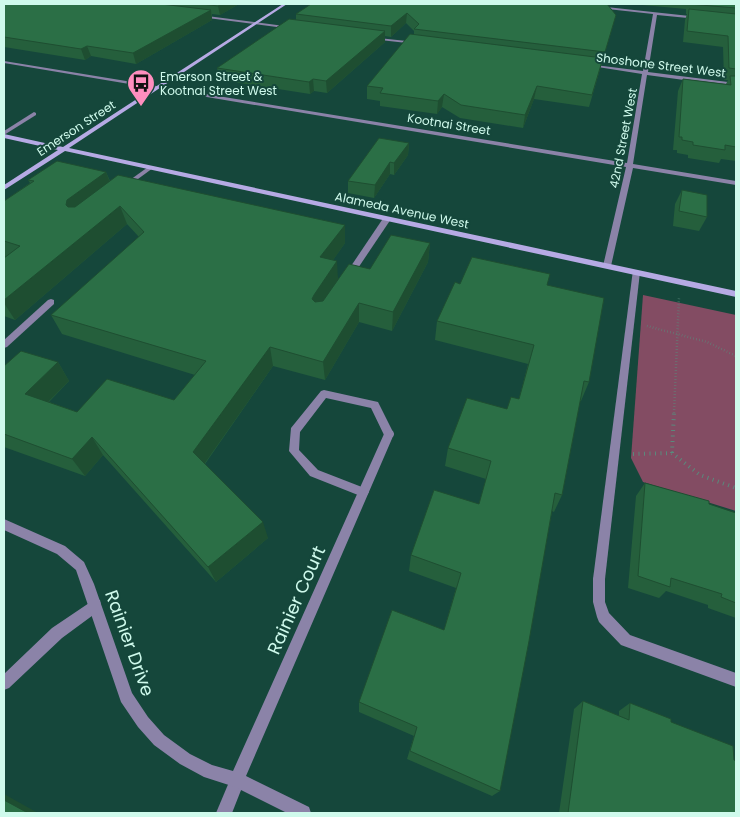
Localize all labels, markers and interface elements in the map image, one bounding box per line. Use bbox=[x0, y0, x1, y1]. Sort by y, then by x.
street label: Shoshone Street West bbox=[595, 49, 727, 81]
bus stop icon: Emerson Street & Kootnai Street West bbox=[126, 68, 156, 107]
place label: Emerson Street & Kootnai Street West bbox=[160, 68, 277, 99]
street label: 42nd Street West bbox=[605, 87, 641, 189]
street label: Emerson Street bbox=[33, 96, 119, 160]
street label: Kootnai Street bbox=[406, 109, 492, 139]
street label: Alameda Avenue West bbox=[334, 188, 470, 232]
street label: Rainier Court bbox=[261, 542, 331, 658]
street label: Rainier Drive bbox=[99, 586, 161, 700]

